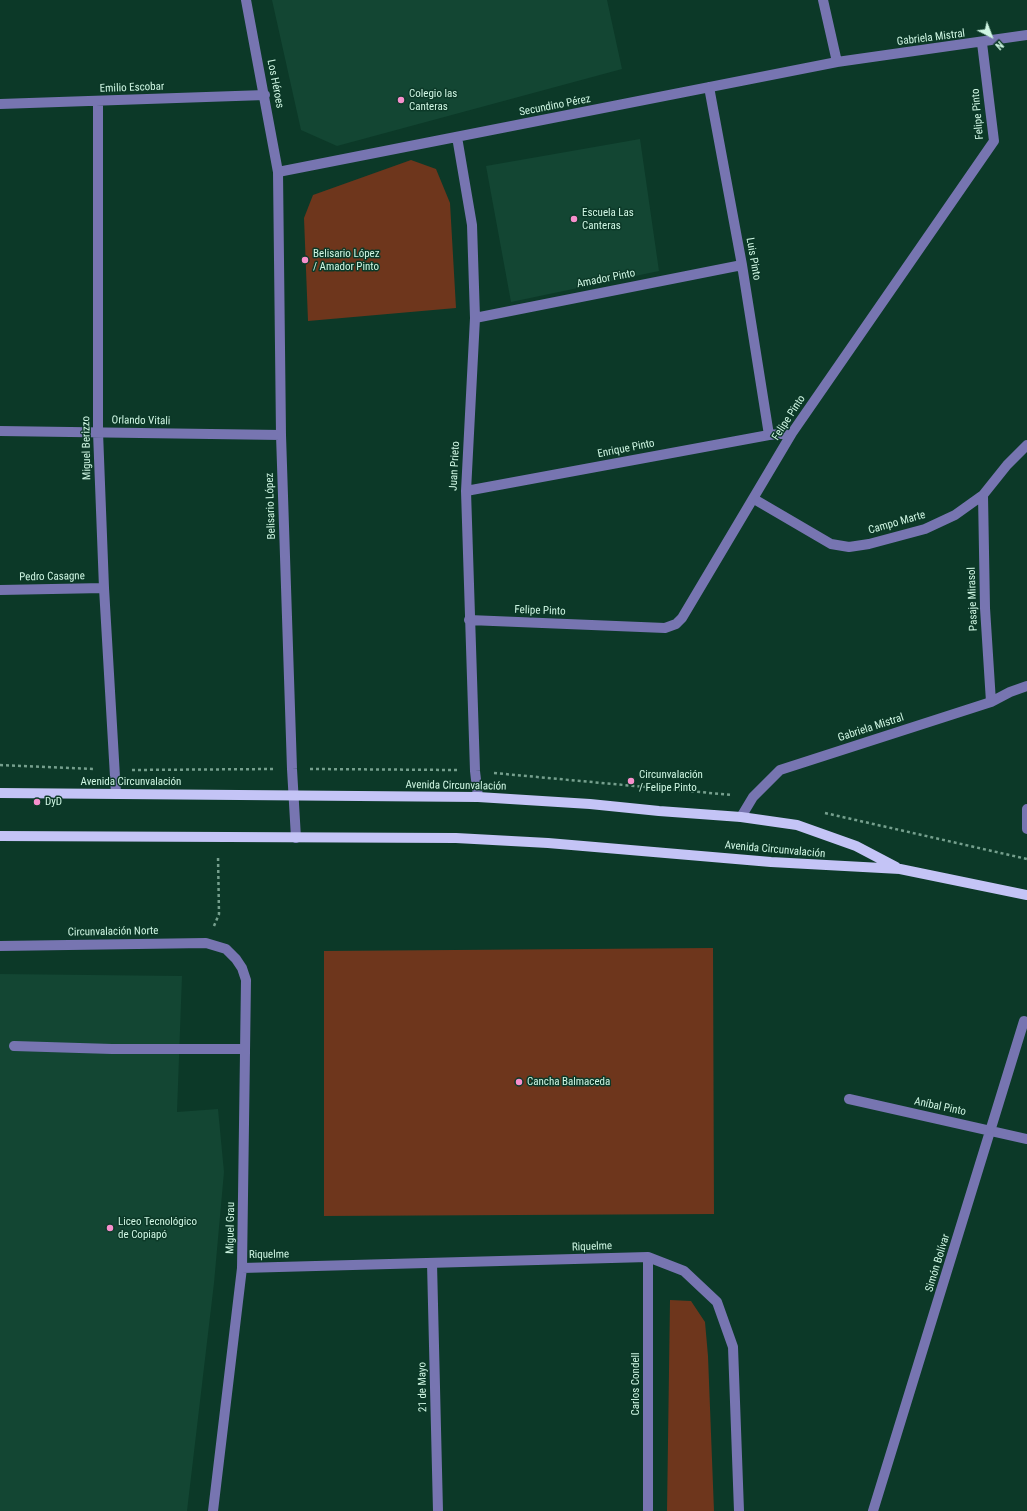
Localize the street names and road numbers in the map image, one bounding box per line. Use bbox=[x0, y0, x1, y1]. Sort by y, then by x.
street label: Gabriela Mistral bbox=[896, 27, 966, 49]
street label: Los Héroes bbox=[264, 59, 286, 109]
street label: Emilio Escobar bbox=[100, 80, 164, 96]
street label: Felipe Pinto bbox=[969, 88, 987, 140]
street label: Secundino Pérez bbox=[518, 93, 592, 119]
street label: Luis Pinto bbox=[743, 237, 763, 281]
street label: Amador Pinto bbox=[576, 267, 636, 291]
street label: Felipe Pinto bbox=[770, 393, 808, 443]
street label: Orlando Vitali bbox=[111, 414, 171, 428]
street label: Miguel Berizzo bbox=[80, 416, 94, 480]
street label: Enrique Pinto bbox=[596, 437, 656, 461]
street label: Juan Prieto bbox=[447, 441, 463, 491]
street label: Belisario López bbox=[263, 472, 279, 540]
street label: Campo Marte bbox=[867, 509, 927, 537]
street label: Pasaje Mirasol bbox=[965, 567, 981, 631]
street label: Pedro Casagne bbox=[19, 570, 85, 584]
street label: Felipe Pinto bbox=[514, 604, 566, 618]
street label: Gabriela Mistral bbox=[836, 711, 906, 745]
street label: Avenida Circunvalación bbox=[81, 775, 181, 789]
street label: Avenida Circunvalación bbox=[405, 779, 507, 793]
street label: Avenida Circunvalación bbox=[724, 839, 826, 861]
street label: Circunvalación Norte bbox=[68, 925, 158, 939]
street label: Aníbal Pinto bbox=[913, 1095, 967, 1119]
street label: Miguel Grau bbox=[224, 1202, 238, 1254]
street label: Simón Bolívar bbox=[923, 1232, 953, 1294]
street label: Riquelme bbox=[572, 1240, 612, 1254]
street label: Riquelme bbox=[249, 1248, 289, 1262]
street label: Carlos Condell bbox=[629, 1352, 643, 1416]
street label: 21 de Mayo bbox=[416, 1362, 430, 1412]

